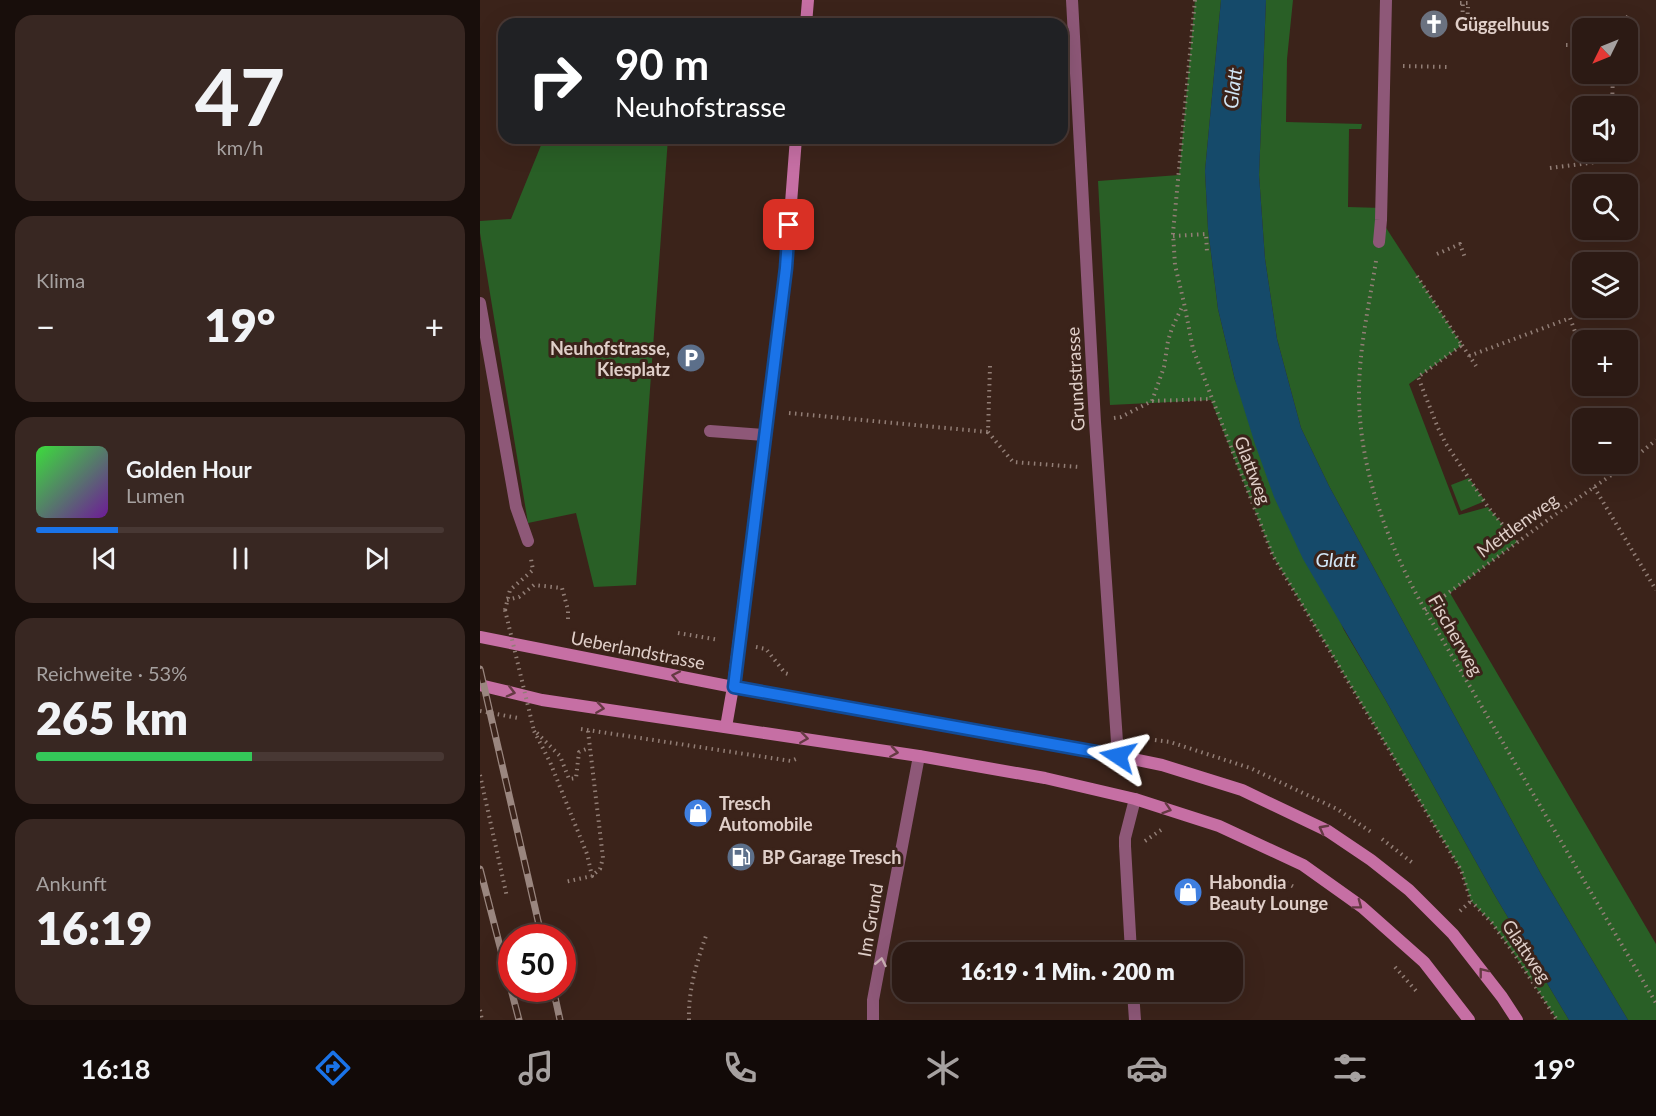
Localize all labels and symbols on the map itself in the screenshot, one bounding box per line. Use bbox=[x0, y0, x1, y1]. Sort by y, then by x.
church icon: Güggelhuus bbox=[1418, 8, 1450, 40]
place label: Güggelhuus bbox=[1455, 13, 1549, 35]
north arrow bbox=[1572, 18, 1638, 84]
water label: Glatt bbox=[1218, 66, 1246, 110]
pin bbox=[763, 199, 814, 250]
street label: Grundstrasse bbox=[1061, 326, 1089, 432]
place label: Neuhofstrasse, Kiesplatz bbox=[550, 337, 670, 380]
parking icon: Neuhofstrasse, Kiesplatz bbox=[675, 342, 707, 374]
street label: Glattweg bbox=[1230, 433, 1276, 507]
street label: Mettlenweg bbox=[1472, 488, 1562, 562]
water label: Glatt bbox=[1315, 547, 1357, 571]
street label: Fischerweg bbox=[1424, 591, 1488, 679]
street label: Ueberlandstrasse bbox=[569, 626, 707, 674]
one-way arrow bbox=[671, 670, 681, 683]
one-way arrow bbox=[506, 685, 516, 698]
one-way arrow bbox=[595, 702, 604, 714]
position arrow bbox=[1086, 724, 1150, 788]
one-way arrow bbox=[799, 732, 808, 744]
one-way arrow bbox=[889, 745, 899, 758]
place label: Tresch Automobile bbox=[718, 792, 813, 835]
shop icon: Tresch Automobile bbox=[682, 797, 714, 829]
one-way arrow bbox=[1161, 802, 1172, 814]
one-way arrow bbox=[1319, 825, 1329, 836]
fuel station icon: BP Garage Tresch bbox=[725, 841, 757, 873]
place label: BP Garage Tresch bbox=[762, 846, 901, 868]
place label: Habondia Beauty Lounge bbox=[1209, 871, 1329, 914]
shop icon: Habondia Beauty Lounge bbox=[1172, 876, 1204, 908]
street label: Im Grund bbox=[853, 882, 887, 958]
one-way arrow bbox=[1352, 898, 1363, 909]
street label: Glattweg bbox=[1498, 915, 1556, 987]
speed limit sign: 50 bbox=[498, 924, 576, 1002]
one-way arrow bbox=[874, 958, 887, 968]
one-way arrow bbox=[1479, 968, 1490, 979]

